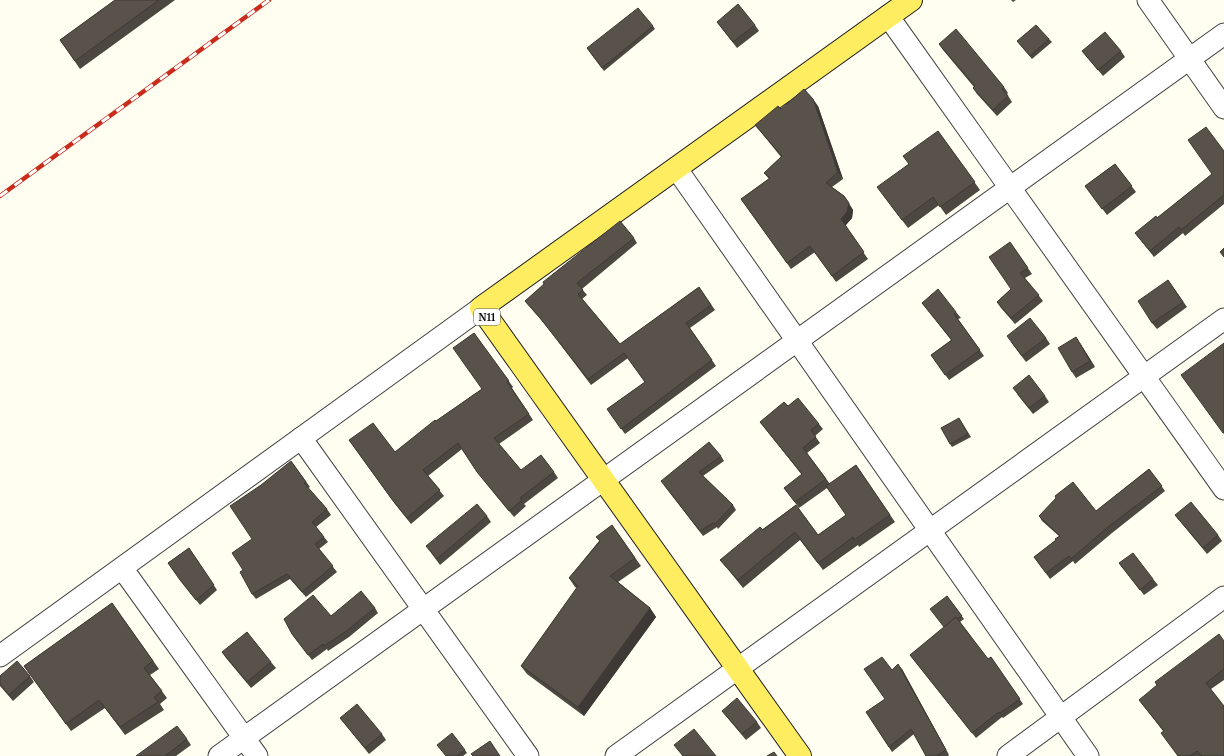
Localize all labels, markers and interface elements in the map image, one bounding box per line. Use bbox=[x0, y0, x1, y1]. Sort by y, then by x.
road number: N11 bbox=[474, 309, 500, 325]

